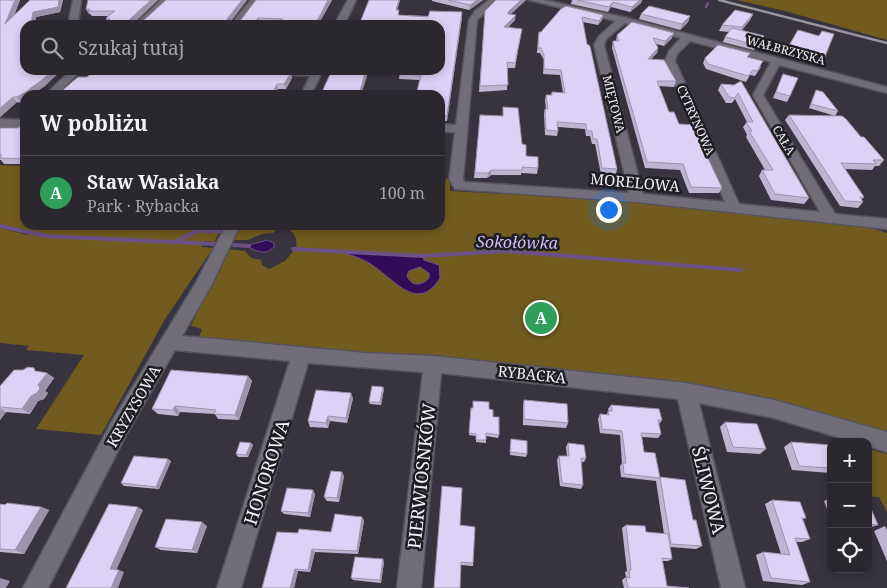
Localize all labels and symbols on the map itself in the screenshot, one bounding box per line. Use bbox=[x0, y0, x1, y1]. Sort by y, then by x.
street label: WAŁBRZYSKA bbox=[745, 31, 828, 69]
street label: MIĘTOWA bbox=[599, 73, 630, 135]
street label: CYTRYNOWA bbox=[673, 82, 719, 158]
street label: CAŁA bbox=[769, 122, 800, 158]
street label: MORELOWA bbox=[589, 168, 681, 196]
your location bbox=[596, 197, 622, 223]
water label: Sokołówka bbox=[476, 230, 559, 254]
pin: A bbox=[525, 299, 557, 337]
street label: RYBACKA bbox=[497, 360, 568, 388]
street label: KRYZYSOWA bbox=[101, 361, 165, 451]
street label: PIERWIOSNKÓW bbox=[401, 402, 441, 550]
street label: HONOROWA bbox=[238, 416, 294, 528]
street label: ŚLIWOWA bbox=[687, 444, 732, 537]

